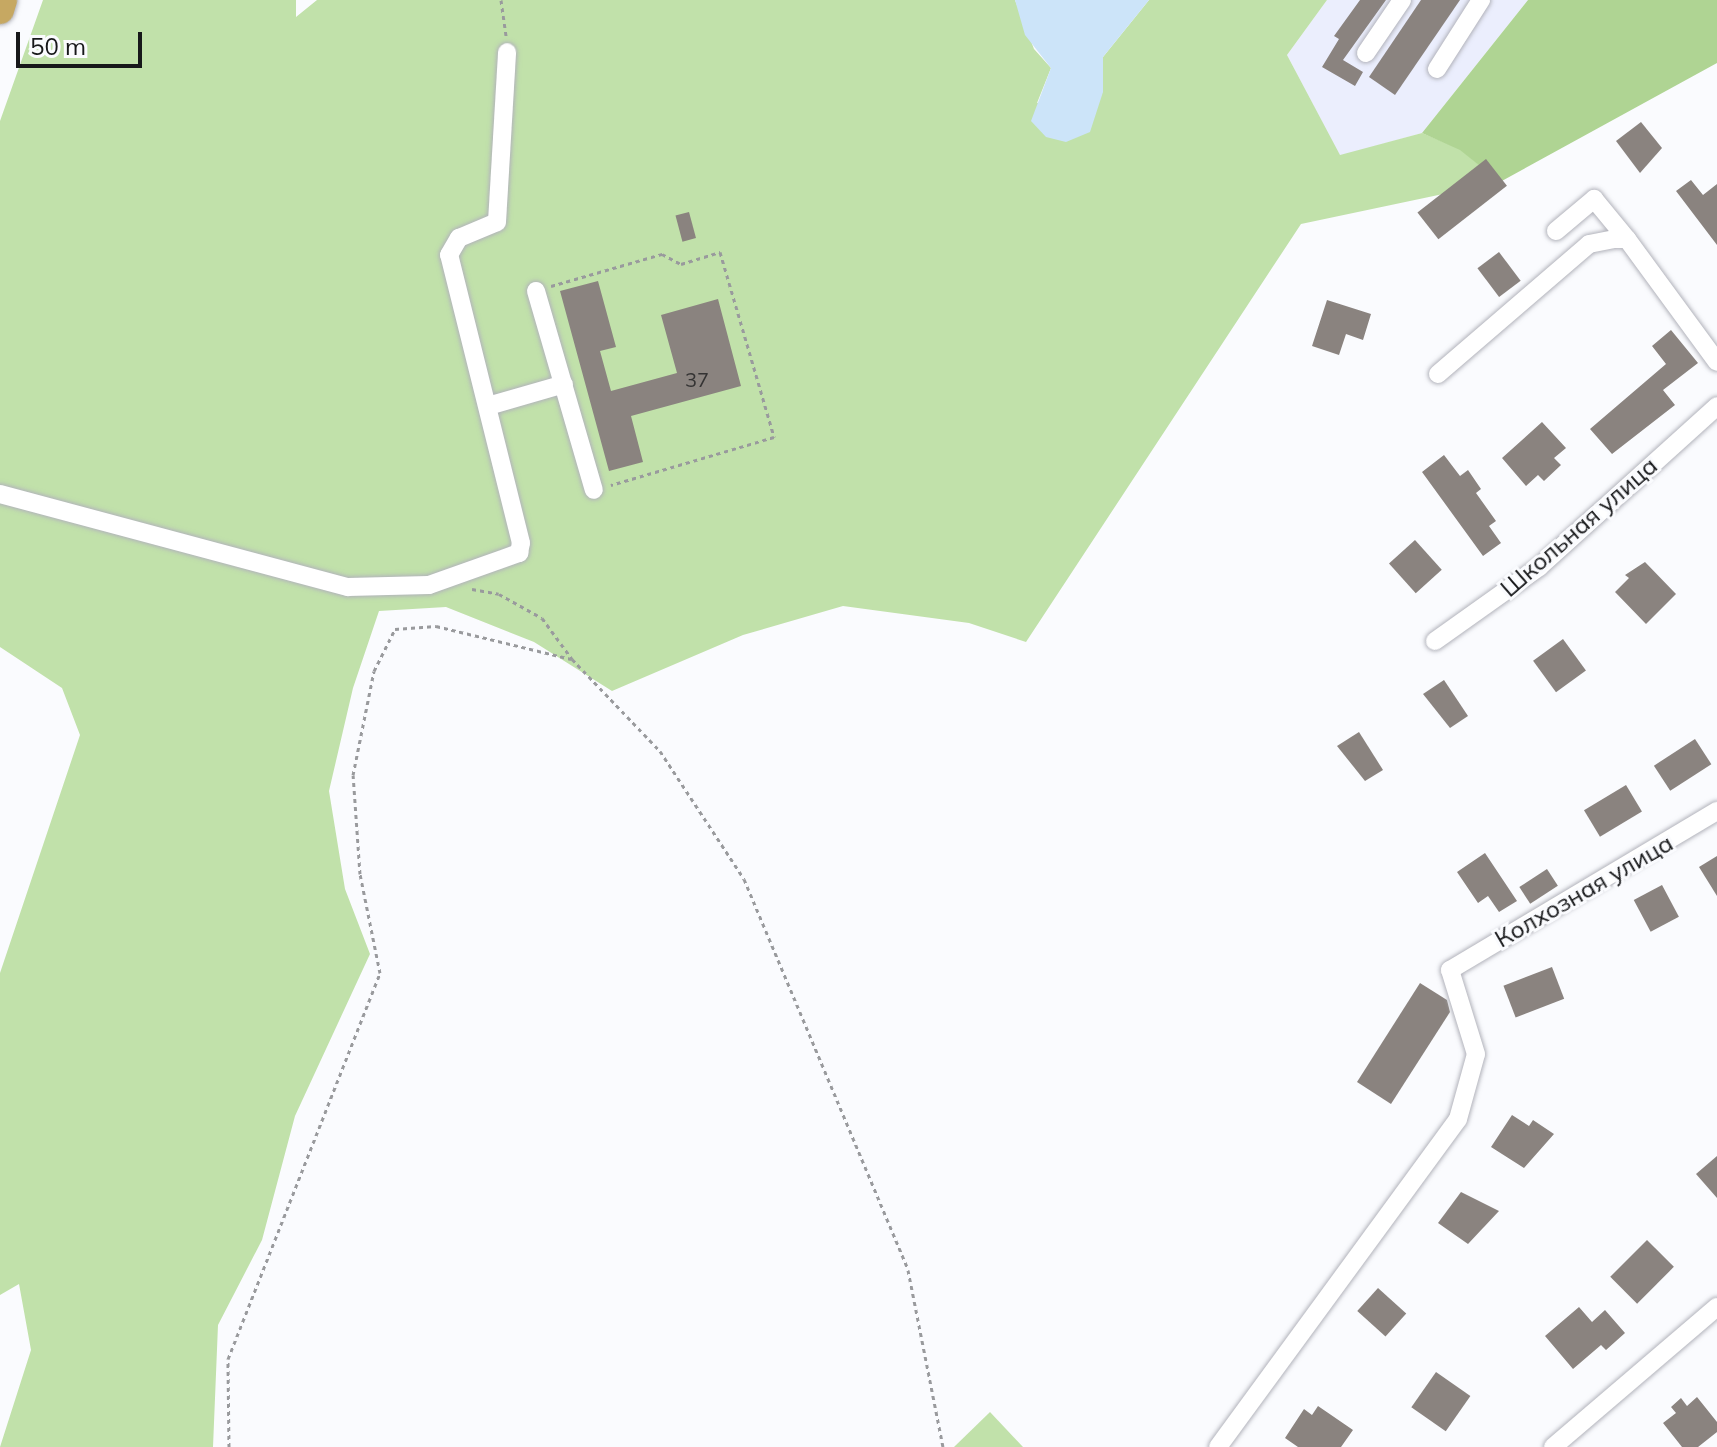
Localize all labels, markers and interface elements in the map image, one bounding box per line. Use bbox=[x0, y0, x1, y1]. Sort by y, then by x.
scale bar bbox=[20, 16, 146, 66]
text: 50 m bbox=[30, 31, 86, 61]
house number: 37 bbox=[685, 367, 709, 391]
street label: Школьная улица bbox=[1495, 451, 1663, 603]
street label: Колхозная улица bbox=[1490, 828, 1678, 954]

